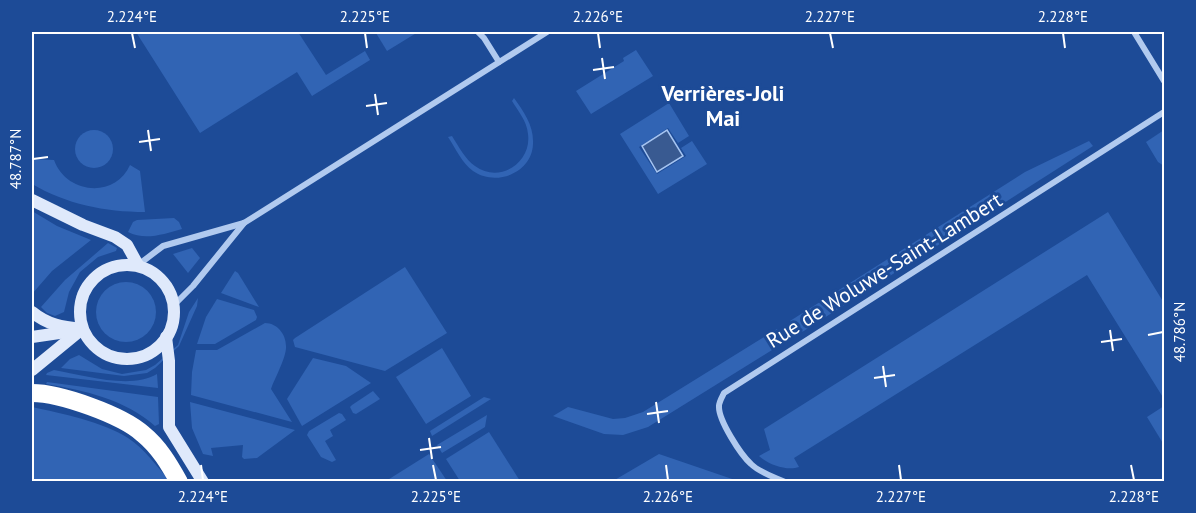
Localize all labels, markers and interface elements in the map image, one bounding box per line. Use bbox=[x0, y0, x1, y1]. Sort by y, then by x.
text: 2.224°E bbox=[107, 7, 157, 26]
text: 2.225°E bbox=[340, 7, 390, 26]
text: 2.226°E bbox=[573, 7, 623, 26]
text: 2.227°E bbox=[805, 7, 855, 26]
text: 2.228°E bbox=[1038, 7, 1088, 26]
district label: Verrières-Joli Mai bbox=[661, 79, 784, 132]
text: 48.787°N bbox=[6, 129, 25, 189]
street label: Rue de Woluwe-Saint-Lambert bbox=[761, 186, 1007, 354]
text: 48.786°N bbox=[1170, 302, 1189, 362]
text: 2.224°E bbox=[178, 487, 228, 506]
text: 2.225°E bbox=[411, 487, 461, 506]
text: 2.226°E bbox=[643, 487, 693, 506]
text: 2.227°E bbox=[876, 487, 926, 506]
text: 2.228°E bbox=[1109, 487, 1159, 506]

